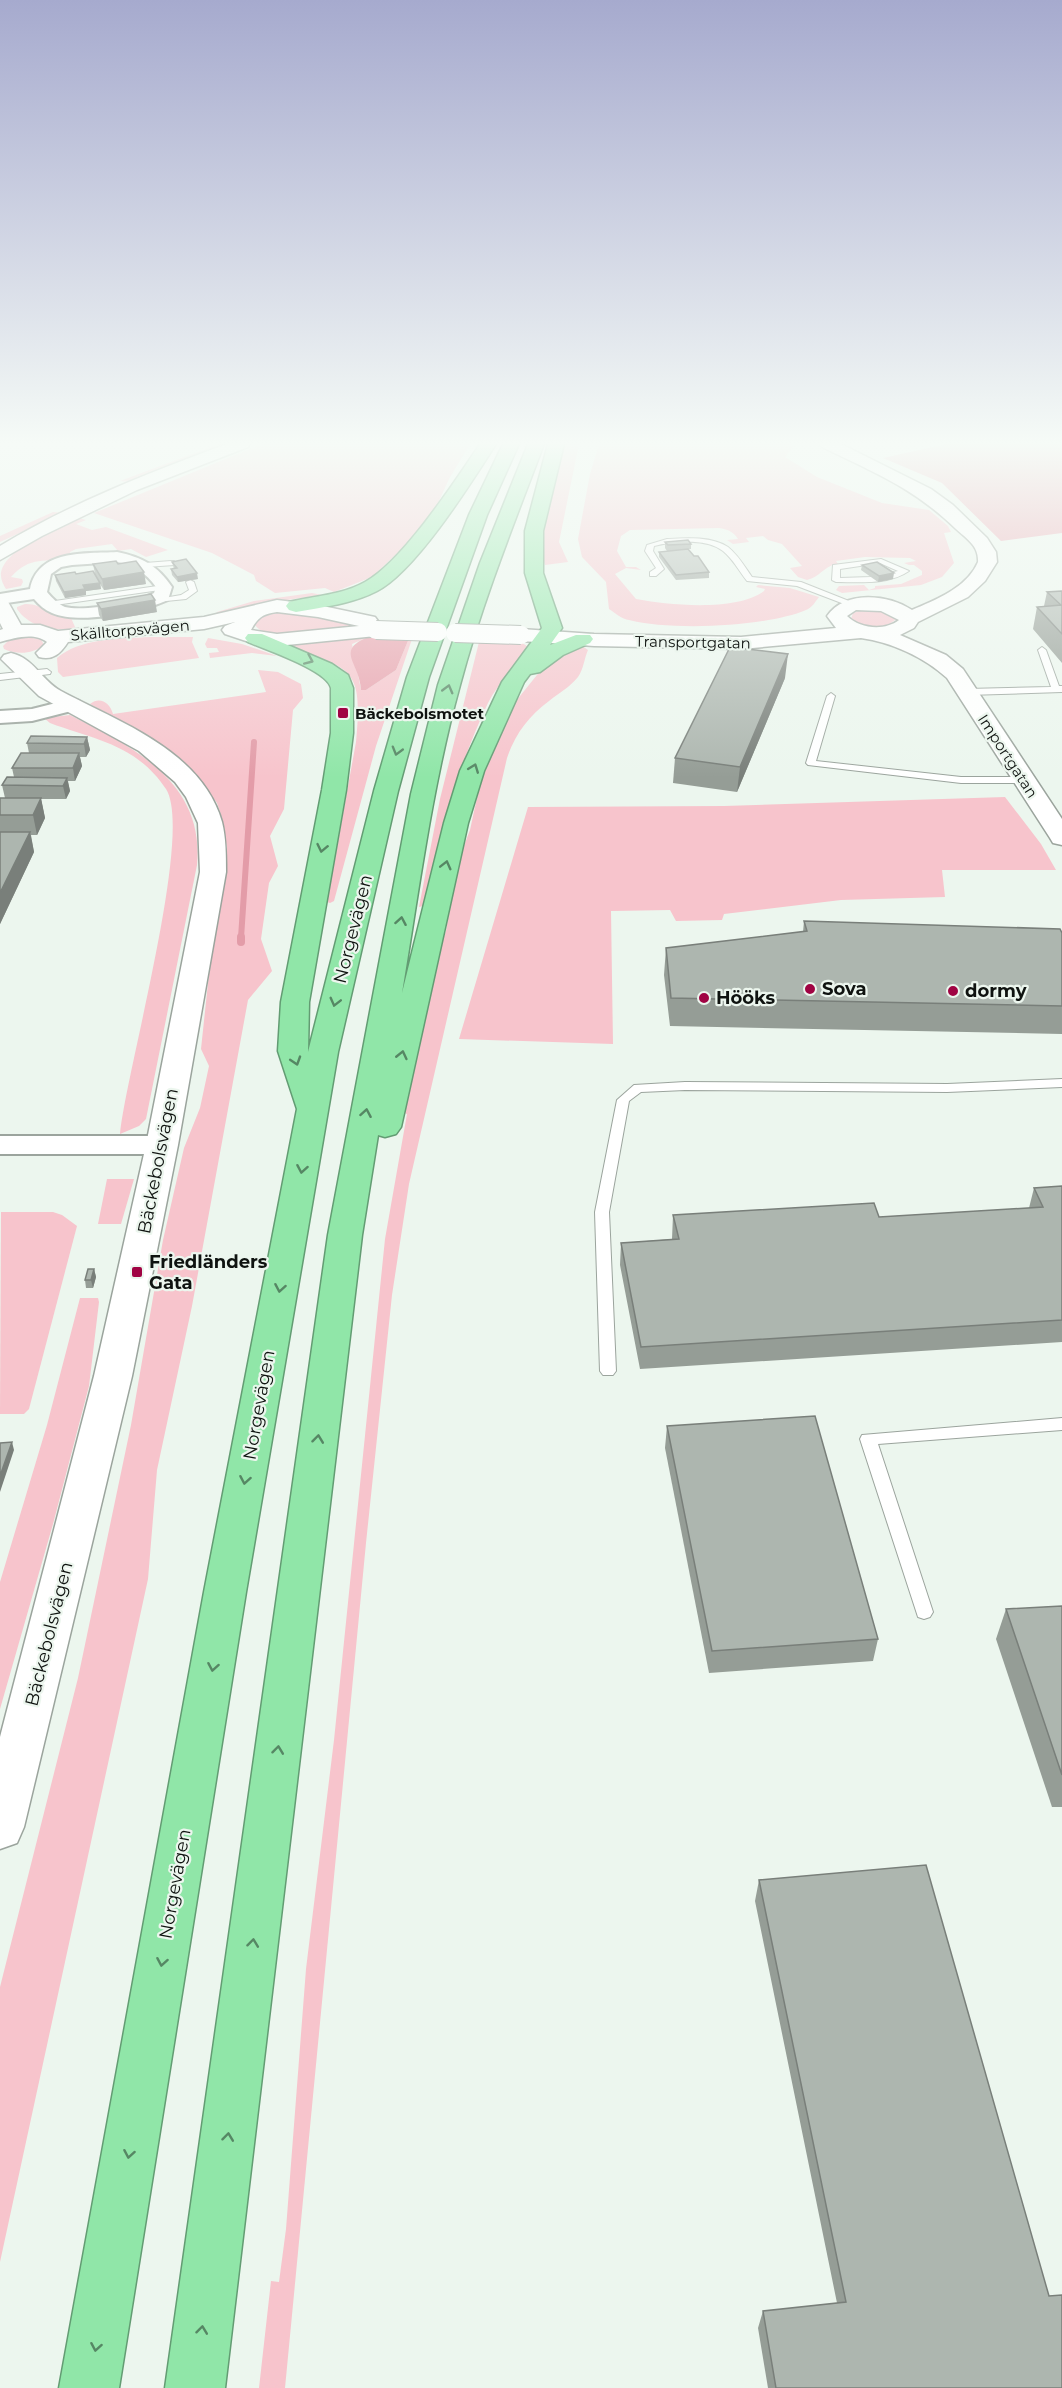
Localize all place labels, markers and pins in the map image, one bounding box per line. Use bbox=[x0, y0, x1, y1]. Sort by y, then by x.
place label: Bäckebolsmotet bbox=[355, 704, 485, 723]
marker: Bäckebolsmotet bbox=[336, 706, 350, 720]
place label: Sova bbox=[822, 978, 866, 1000]
place label: dormy bbox=[965, 980, 1027, 1002]
marker: Sova bbox=[803, 982, 817, 996]
marker: dormy bbox=[946, 984, 960, 998]
place label: Hööks bbox=[716, 987, 776, 1009]
marker: Hööks bbox=[697, 991, 711, 1005]
place label: Friedländers Gata bbox=[149, 1251, 268, 1294]
marker: Friedländers Gata bbox=[130, 1265, 144, 1279]

